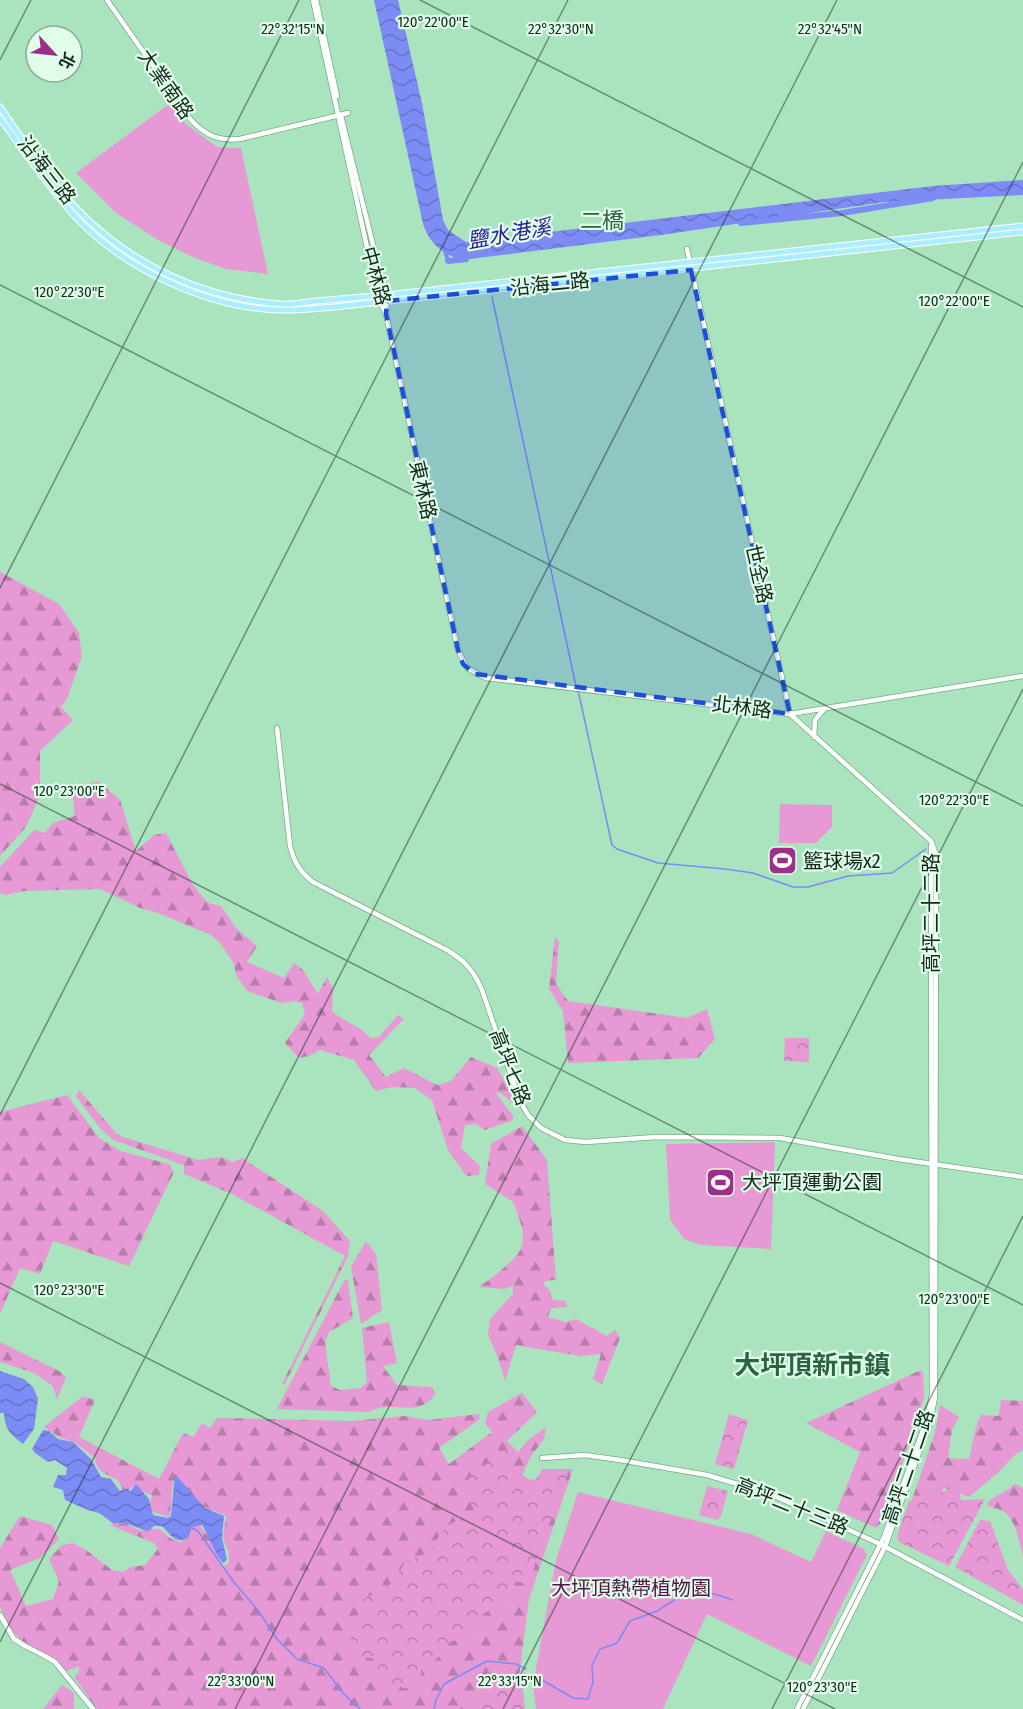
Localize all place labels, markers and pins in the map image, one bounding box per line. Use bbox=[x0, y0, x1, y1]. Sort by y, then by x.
sports icon: 籃球場x2 bbox=[766, 845, 798, 877]
place label: 籃球場x2 bbox=[803, 849, 881, 873]
sports icon: 大坪頂運動公園 bbox=[705, 1166, 737, 1198]
place label: 大坪頂運動公園 bbox=[742, 1170, 882, 1194]

